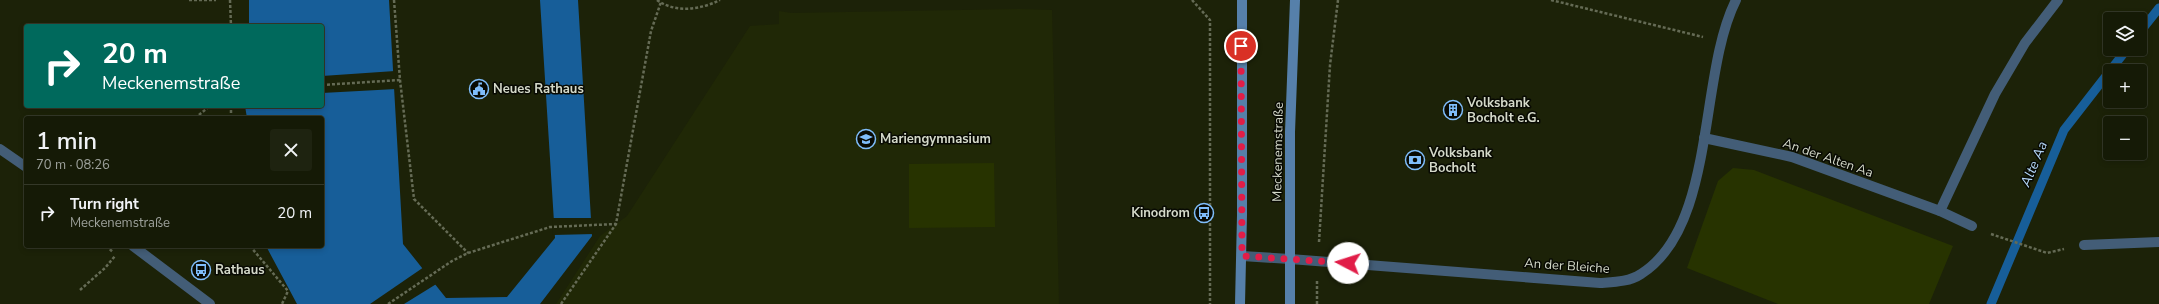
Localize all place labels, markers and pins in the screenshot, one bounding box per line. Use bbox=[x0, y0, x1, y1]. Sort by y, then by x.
pin bbox=[1224, 29, 1258, 63]
public building icon: Neues Rathaus bbox=[468, 78, 490, 100]
place label: Neues Rathaus bbox=[493, 80, 584, 98]
place label: Volksbank Bocholt e.G. bbox=[1466, 94, 1540, 127]
building icon: Volksbank Bocholt e.G. bbox=[1442, 99, 1464, 121]
school or university icon: Mariengymnasium bbox=[855, 128, 877, 150]
place label: Mariengymnasium bbox=[880, 130, 991, 148]
place label: Volksbank Bocholt bbox=[1428, 144, 1493, 177]
bank icon: Volksbank Bocholt bbox=[1404, 149, 1426, 171]
bus stop icon: Kinodrom bbox=[1193, 202, 1215, 224]
place label: Kinodrom bbox=[1131, 204, 1190, 222]
bus stop icon: Rathaus bbox=[190, 259, 212, 281]
place label: Rathaus bbox=[215, 261, 265, 279]

